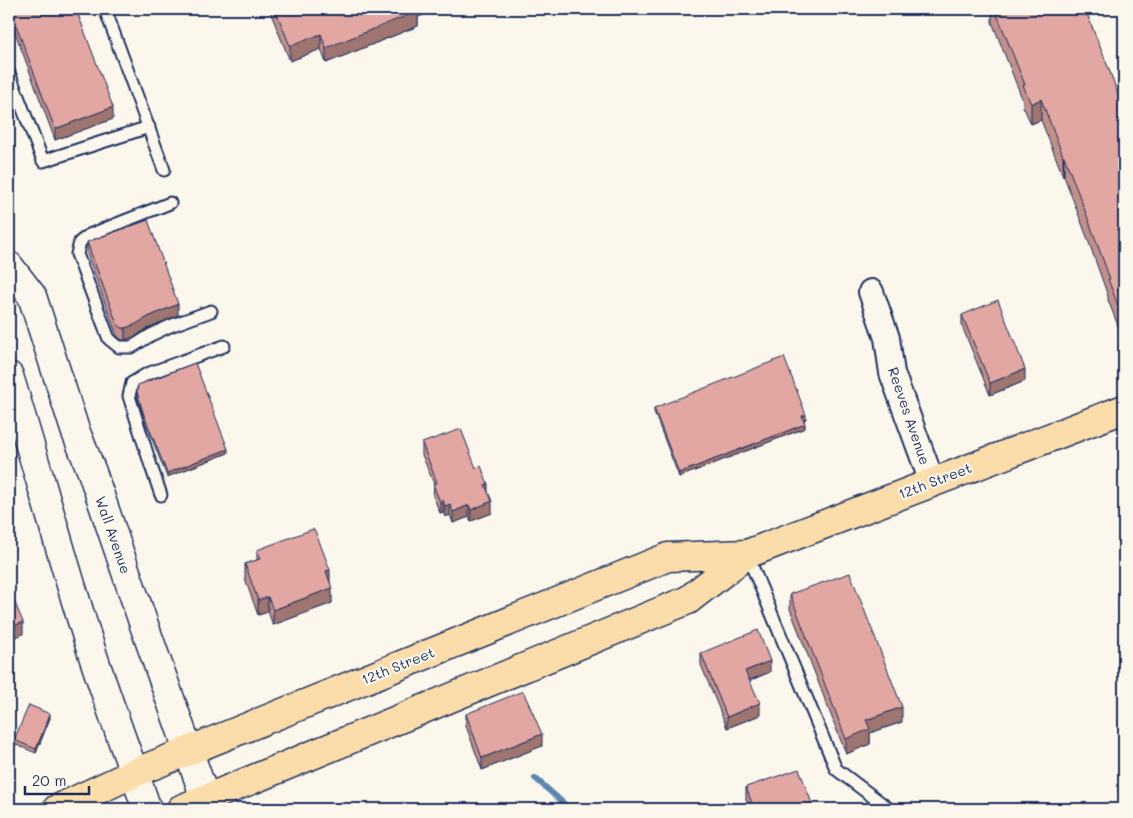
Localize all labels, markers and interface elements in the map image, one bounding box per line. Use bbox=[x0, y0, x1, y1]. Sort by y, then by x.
street label: Reeves Avenue bbox=[884, 364, 935, 467]
street label: 12th Street bbox=[895, 458, 974, 503]
street label: Wall Avenue bbox=[91, 493, 136, 576]
street label: 12th Street bbox=[358, 642, 437, 689]
scale bar bbox=[25, 763, 89, 795]
text: 20 m bbox=[32, 770, 66, 790]

